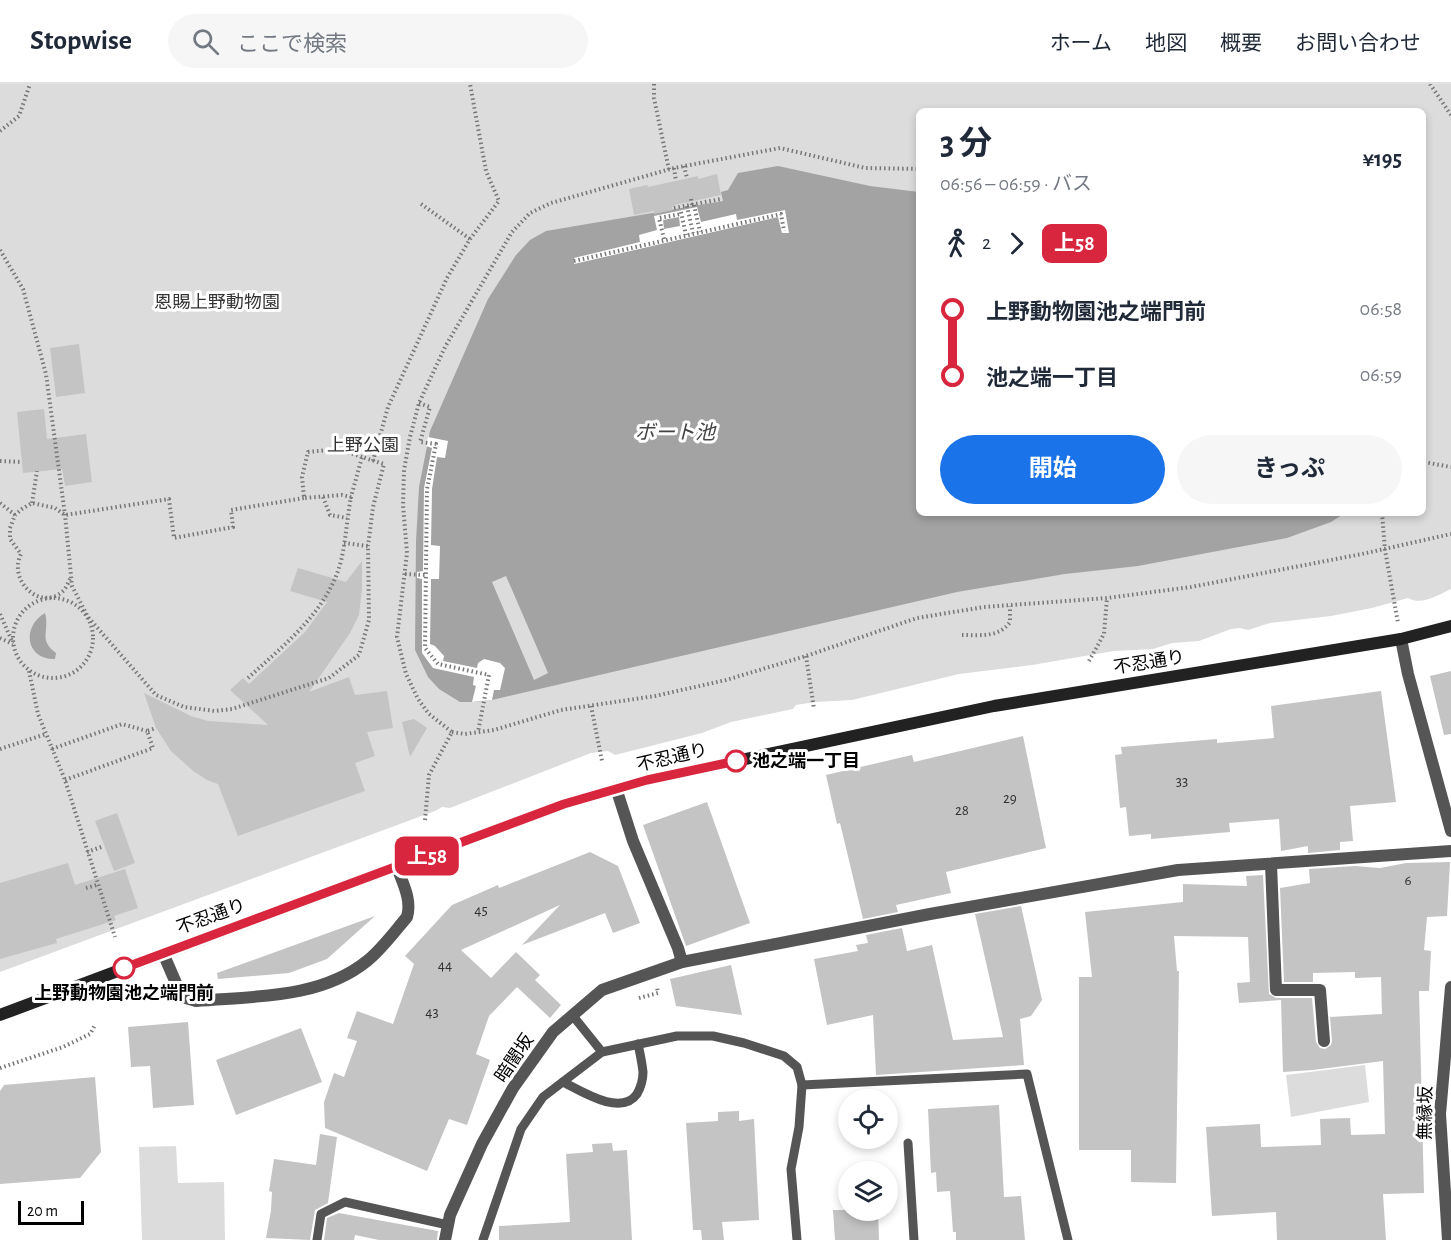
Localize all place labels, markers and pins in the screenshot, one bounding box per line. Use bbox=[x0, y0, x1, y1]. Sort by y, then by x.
marker: 池之端一丁目 bbox=[725, 750, 747, 772]
place label: 池之端一丁目 bbox=[752, 752, 860, 771]
marker: 上野動物園池之端門前 bbox=[113, 957, 135, 979]
place label: 上野動物園池之端門前 bbox=[34, 983, 214, 1003]

